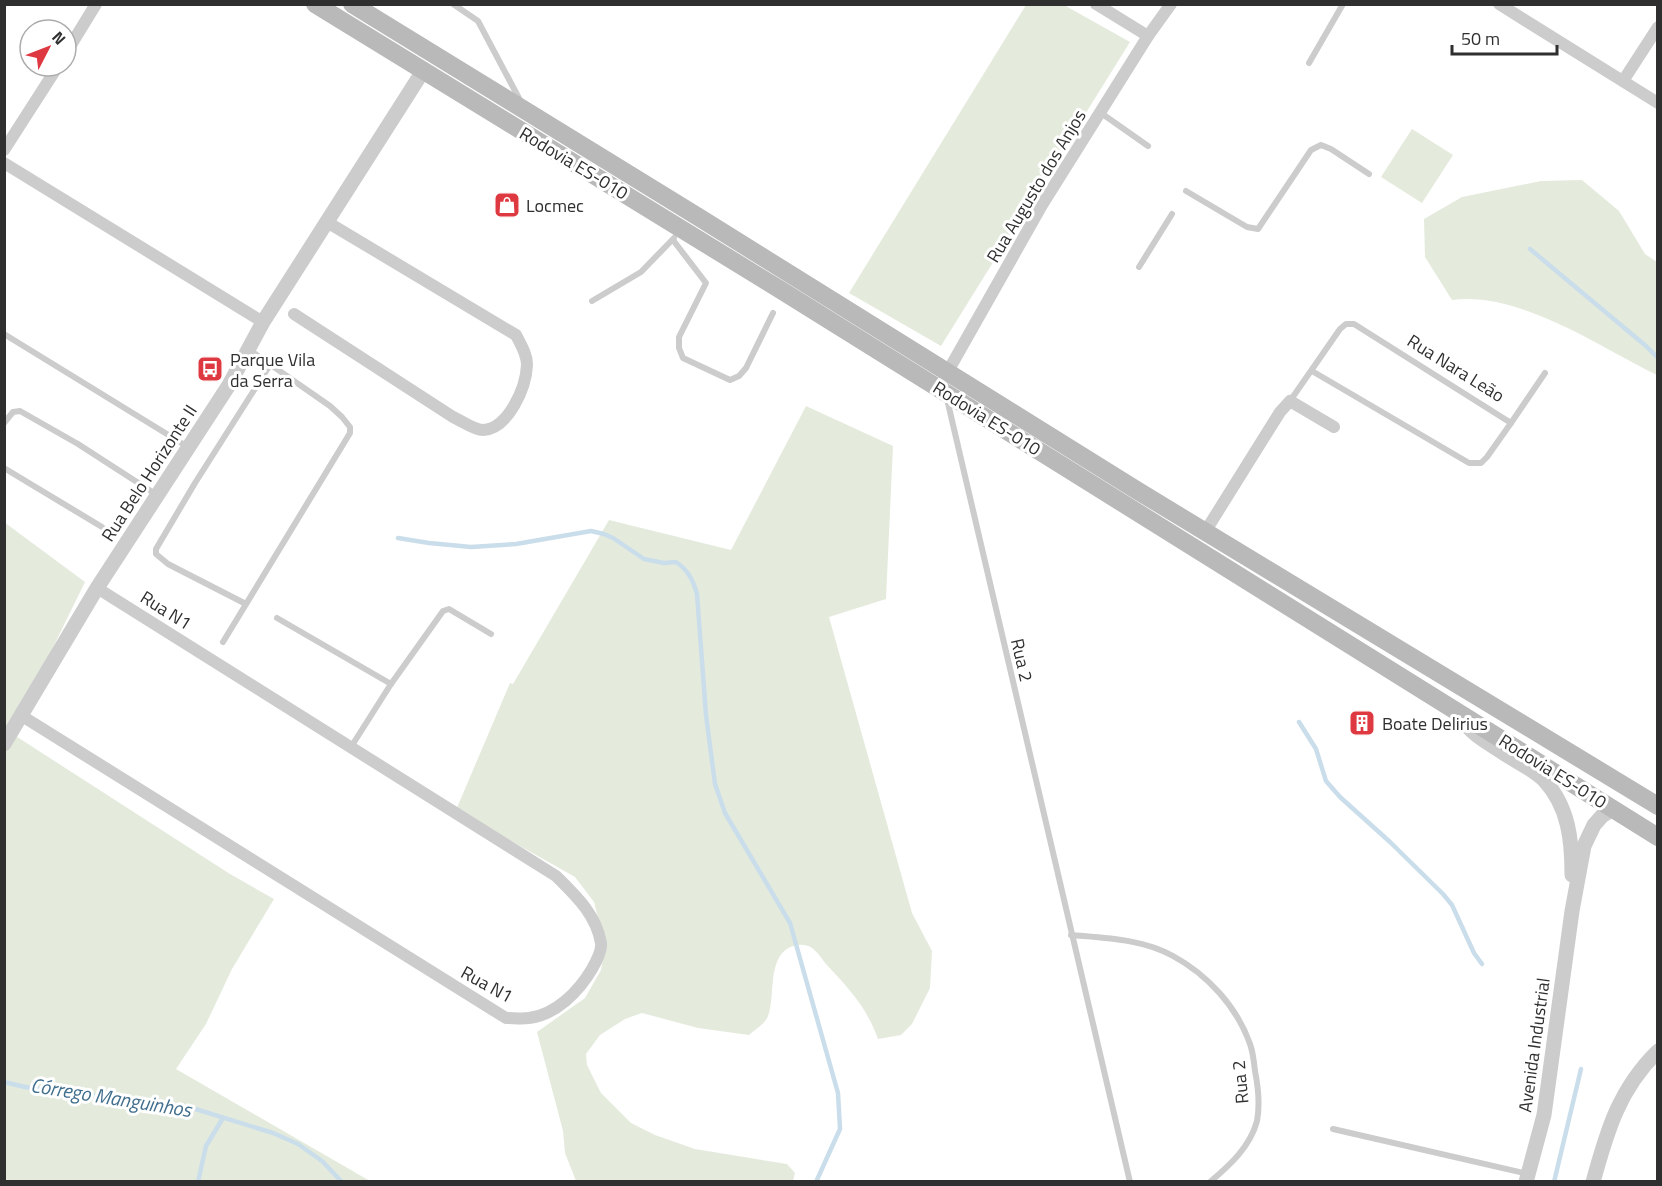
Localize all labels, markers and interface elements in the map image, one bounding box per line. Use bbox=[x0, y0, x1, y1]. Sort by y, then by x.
north arrow bbox=[18, 18, 78, 78]
scale bar bbox=[1452, 18, 1557, 56]
text: 50 m bbox=[1461, 25, 1500, 52]
text: N bbox=[47, 26, 72, 50]
street label: Rua Augusto dos Anjos bbox=[980, 104, 1092, 268]
street label: Rodovia ES-010 bbox=[514, 120, 634, 206]
shop icon: Locmec bbox=[492, 190, 522, 220]
place label: Locmec bbox=[526, 192, 584, 219]
street label: Rua Nara Leão bbox=[1402, 327, 1510, 409]
place label: Parque Vila da Serra bbox=[230, 346, 315, 394]
bus stop icon: Parque Vila da Serra bbox=[195, 354, 225, 384]
street label: Rodovia ES-010 bbox=[928, 374, 1046, 462]
street label: Rua Belo Horizonte II bbox=[94, 399, 204, 547]
street label: Rua N1 bbox=[135, 584, 197, 636]
street label: Rua 2 bbox=[1004, 636, 1040, 684]
building icon: Boate Delirius bbox=[1347, 708, 1377, 738]
place label: Boate Delirius bbox=[1382, 710, 1488, 737]
street label: Rodovia ES-010 bbox=[1494, 727, 1612, 815]
street label: Rua N1 bbox=[456, 959, 518, 1009]
street label: Avenida Industrial bbox=[1511, 976, 1557, 1114]
street label: Rua 2 bbox=[1225, 1059, 1255, 1105]
water label: Córrego Manguinhos bbox=[28, 1069, 195, 1125]

